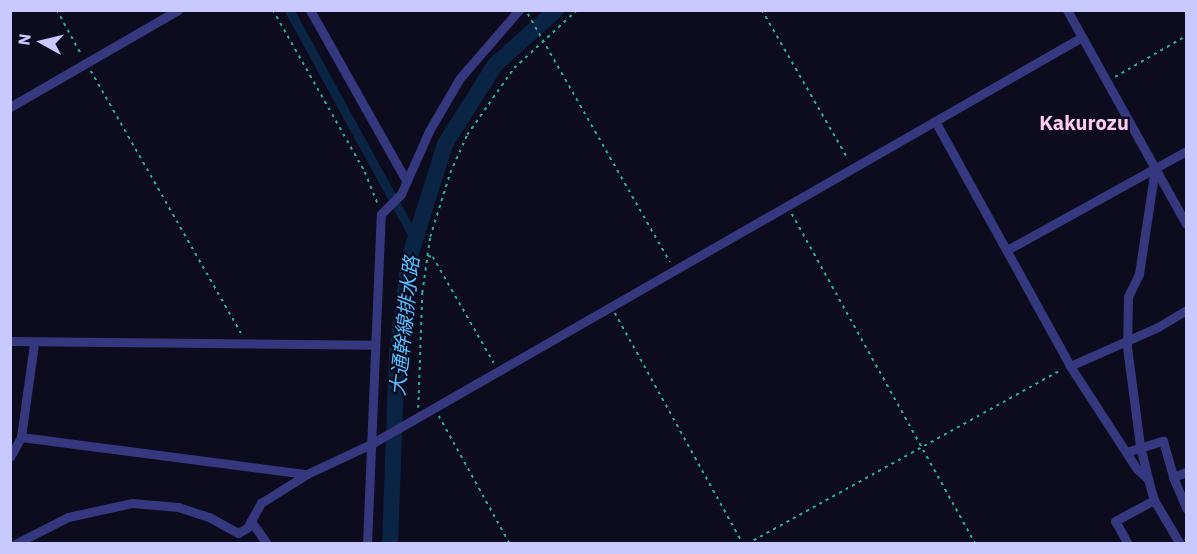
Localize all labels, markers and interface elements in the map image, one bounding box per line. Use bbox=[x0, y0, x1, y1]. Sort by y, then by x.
north arrow bbox=[12, 12, 72, 72]
text: N bbox=[13, 32, 35, 47]
district label: Kakurozu bbox=[1039, 110, 1129, 134]
water label: 大通幹線排水路 bbox=[385, 255, 423, 397]

